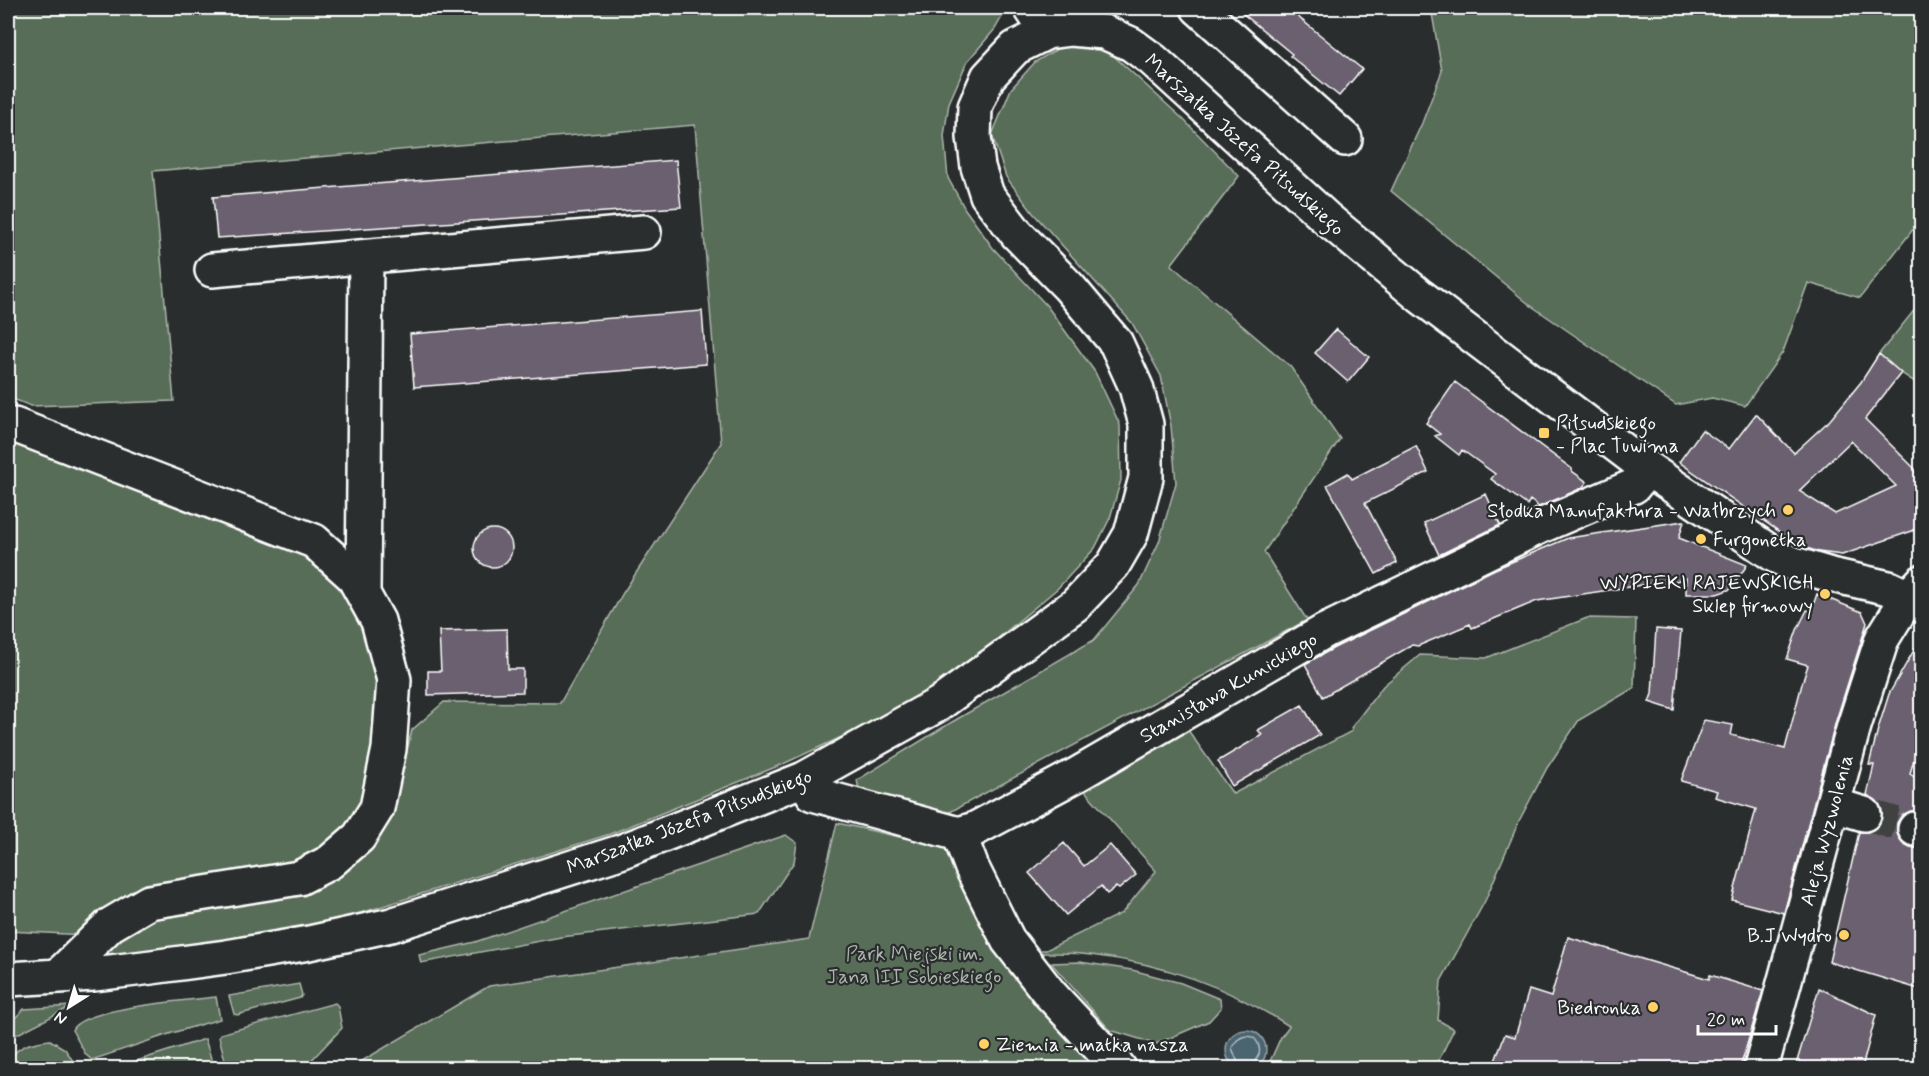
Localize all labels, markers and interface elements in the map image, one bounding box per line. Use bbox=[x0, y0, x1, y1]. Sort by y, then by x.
street label: Marszałka Józefa Piłsudskiego bbox=[1137, 48, 1350, 244]
place label: Piłsudskiego - Plac Tuwima bbox=[1556, 410, 1679, 460]
marker: Piłsudskiego - Plac Tuwima bbox=[1537, 426, 1551, 440]
place label: Słodka Manufaktura - Wałbrzych bbox=[1487, 498, 1776, 525]
marker: Słodka Manufaktura - Wałbrzych bbox=[1781, 503, 1795, 517]
place label: Furgonetka bbox=[1713, 527, 1806, 555]
marker: Furgonetka bbox=[1694, 532, 1708, 546]
place label: WYPIEKI RAJEWSKICH Sklep firmowy bbox=[1600, 570, 1813, 620]
marker: WYPIEKI RAJEWSKICH Sklep firmowy bbox=[1818, 587, 1832, 601]
street label: Stanisława Kunickiego bbox=[1135, 626, 1323, 751]
street label: Aleja Wyzwolenia bbox=[1794, 752, 1861, 909]
street label: Marszałka Józefa Piłsudskiego bbox=[563, 763, 817, 884]
place label: B.J Wydro bbox=[1747, 923, 1832, 950]
marker: B.J Wydro bbox=[1837, 928, 1851, 942]
park label: Park Miejski im. Jana III Sobieskiego bbox=[827, 941, 1001, 993]
north arrow bbox=[39, 977, 99, 1037]
place label: Biedronka bbox=[1557, 995, 1641, 1022]
scale bar bbox=[1698, 998, 1776, 1036]
marker: Biedronka bbox=[1646, 1000, 1660, 1014]
text: N bbox=[50, 1006, 71, 1029]
text: 20 m bbox=[1707, 1008, 1745, 1032]
place label: Ziemia - matka nasza bbox=[996, 1032, 1189, 1059]
marker: Ziemia - matka nasza bbox=[977, 1037, 991, 1051]

